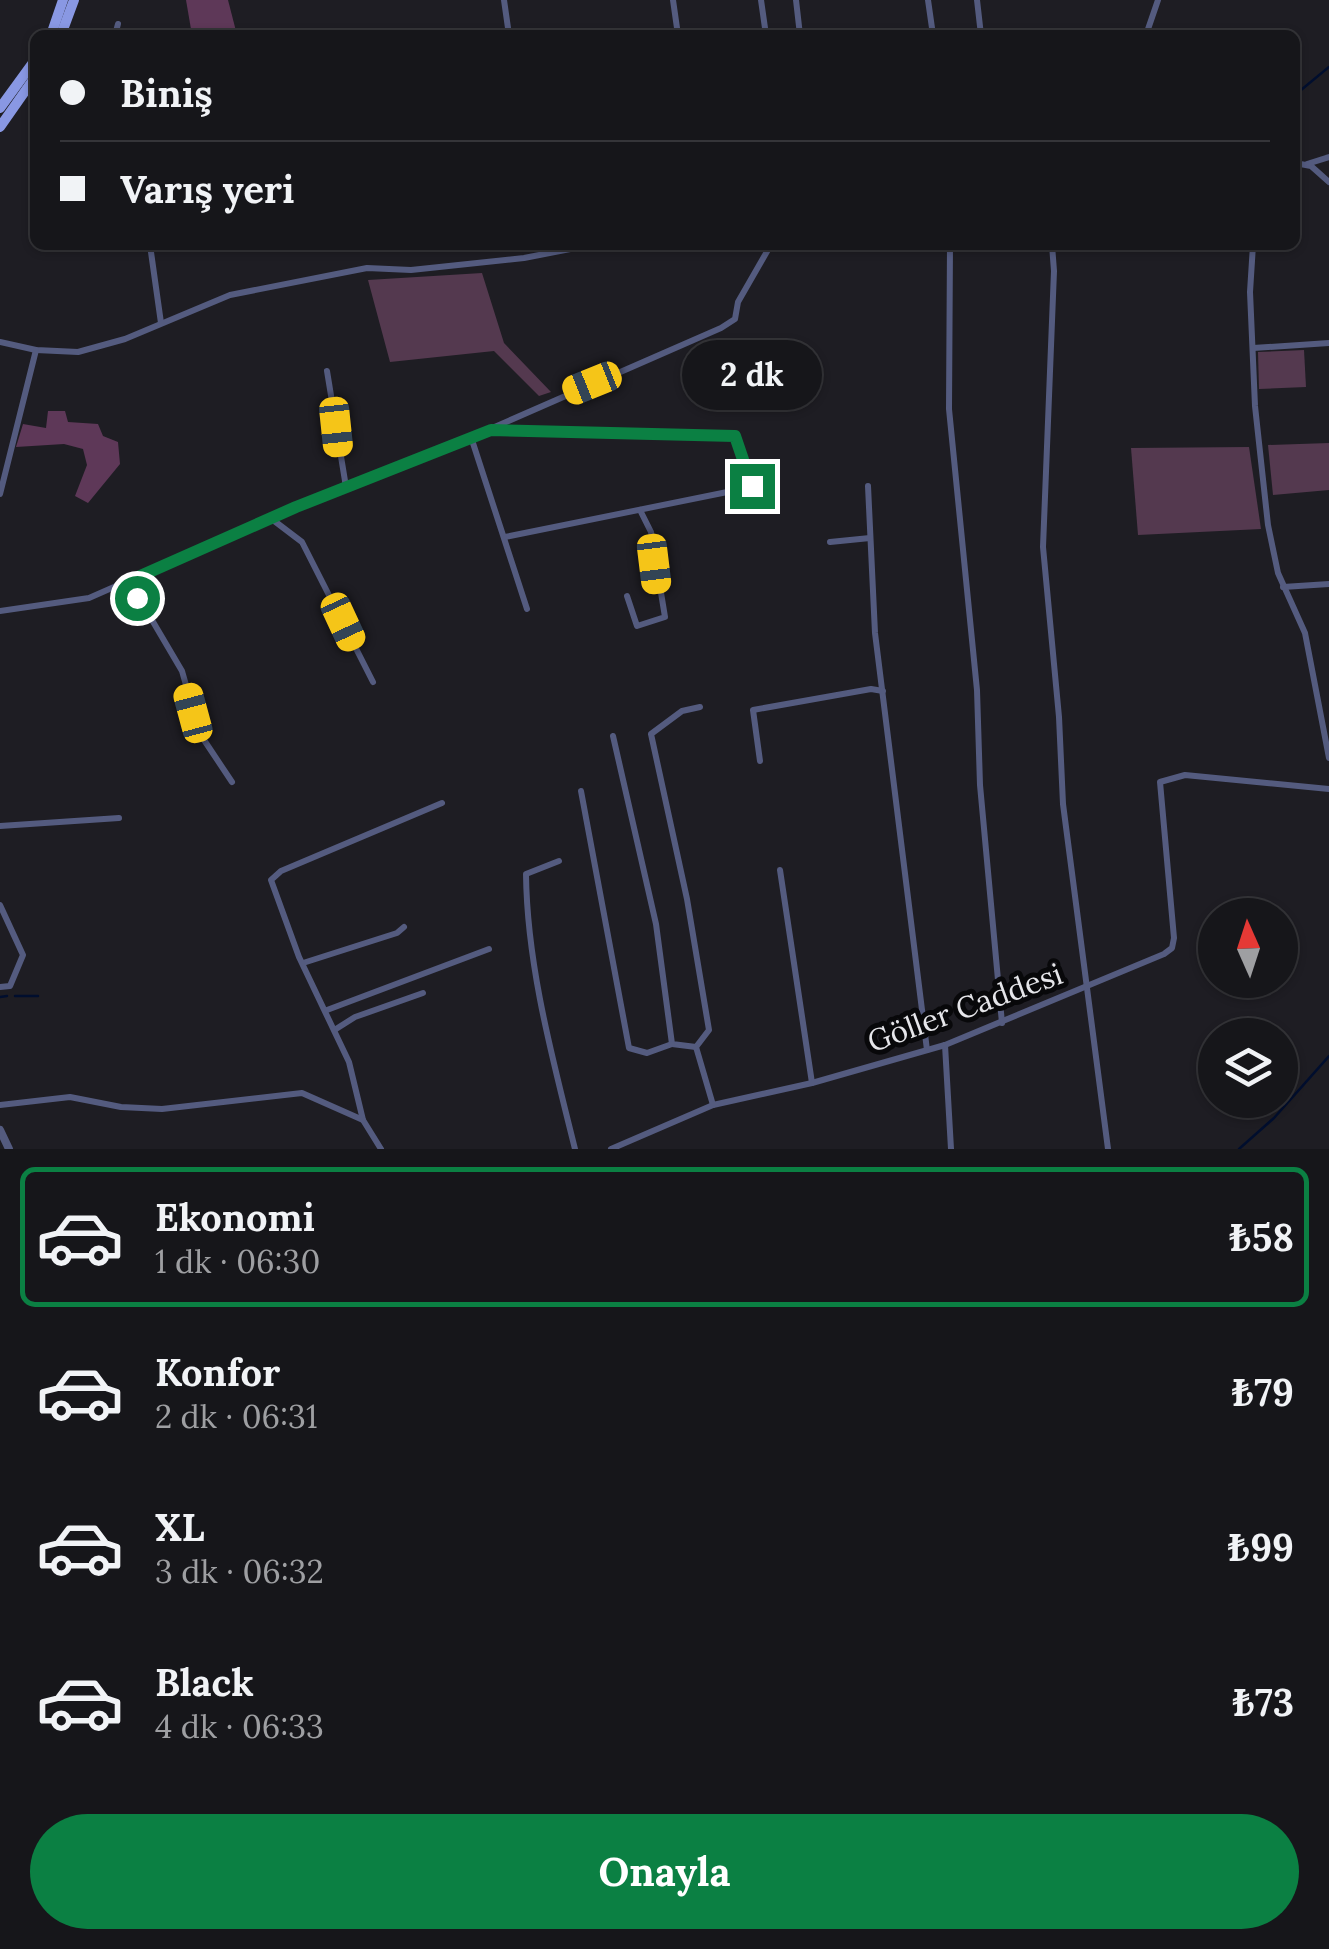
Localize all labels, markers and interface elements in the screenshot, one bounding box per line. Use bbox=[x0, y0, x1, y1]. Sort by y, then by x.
text: Biniş bbox=[120, 69, 213, 117]
text: Varış yeri bbox=[120, 165, 295, 213]
callout: 2 dk bbox=[682, 341, 822, 411]
text: 2 dk bbox=[720, 354, 784, 395]
car bbox=[559, 358, 625, 408]
car bbox=[318, 396, 354, 458]
route end bbox=[730, 464, 775, 509]
car bbox=[635, 532, 673, 596]
route start bbox=[115, 576, 160, 621]
car bbox=[317, 588, 369, 656]
car bbox=[171, 680, 215, 746]
north arrow bbox=[1198, 898, 1298, 998]
map controls bbox=[1198, 898, 1298, 1118]
street label: Göller Caddesi bbox=[862, 954, 1067, 1060]
button: layers bbox=[1198, 1018, 1298, 1118]
icon: car bbox=[35, 1192, 125, 1282]
text: Ekonomi bbox=[155, 1193, 315, 1241]
text: ₺58 bbox=[1229, 1213, 1294, 1261]
text: 1 dk · 06:30 bbox=[155, 1241, 320, 1282]
icon: car bbox=[35, 1347, 125, 1437]
text: Konfor bbox=[155, 1348, 280, 1396]
text: ₺79 bbox=[1232, 1368, 1294, 1416]
text: 2 dk · 06:31 bbox=[155, 1396, 318, 1437]
icon: car bbox=[35, 1502, 125, 1592]
text: XL bbox=[155, 1503, 205, 1551]
text: ₺99 bbox=[1228, 1523, 1294, 1571]
text: 3 dk · 06:32 bbox=[155, 1551, 324, 1592]
icon: car bbox=[35, 1657, 125, 1747]
text: Black bbox=[155, 1658, 254, 1706]
text: ₺73 bbox=[1232, 1678, 1294, 1726]
text: 4 dk · 06:33 bbox=[155, 1706, 324, 1747]
button: Onayla bbox=[30, 1814, 1299, 1929]

